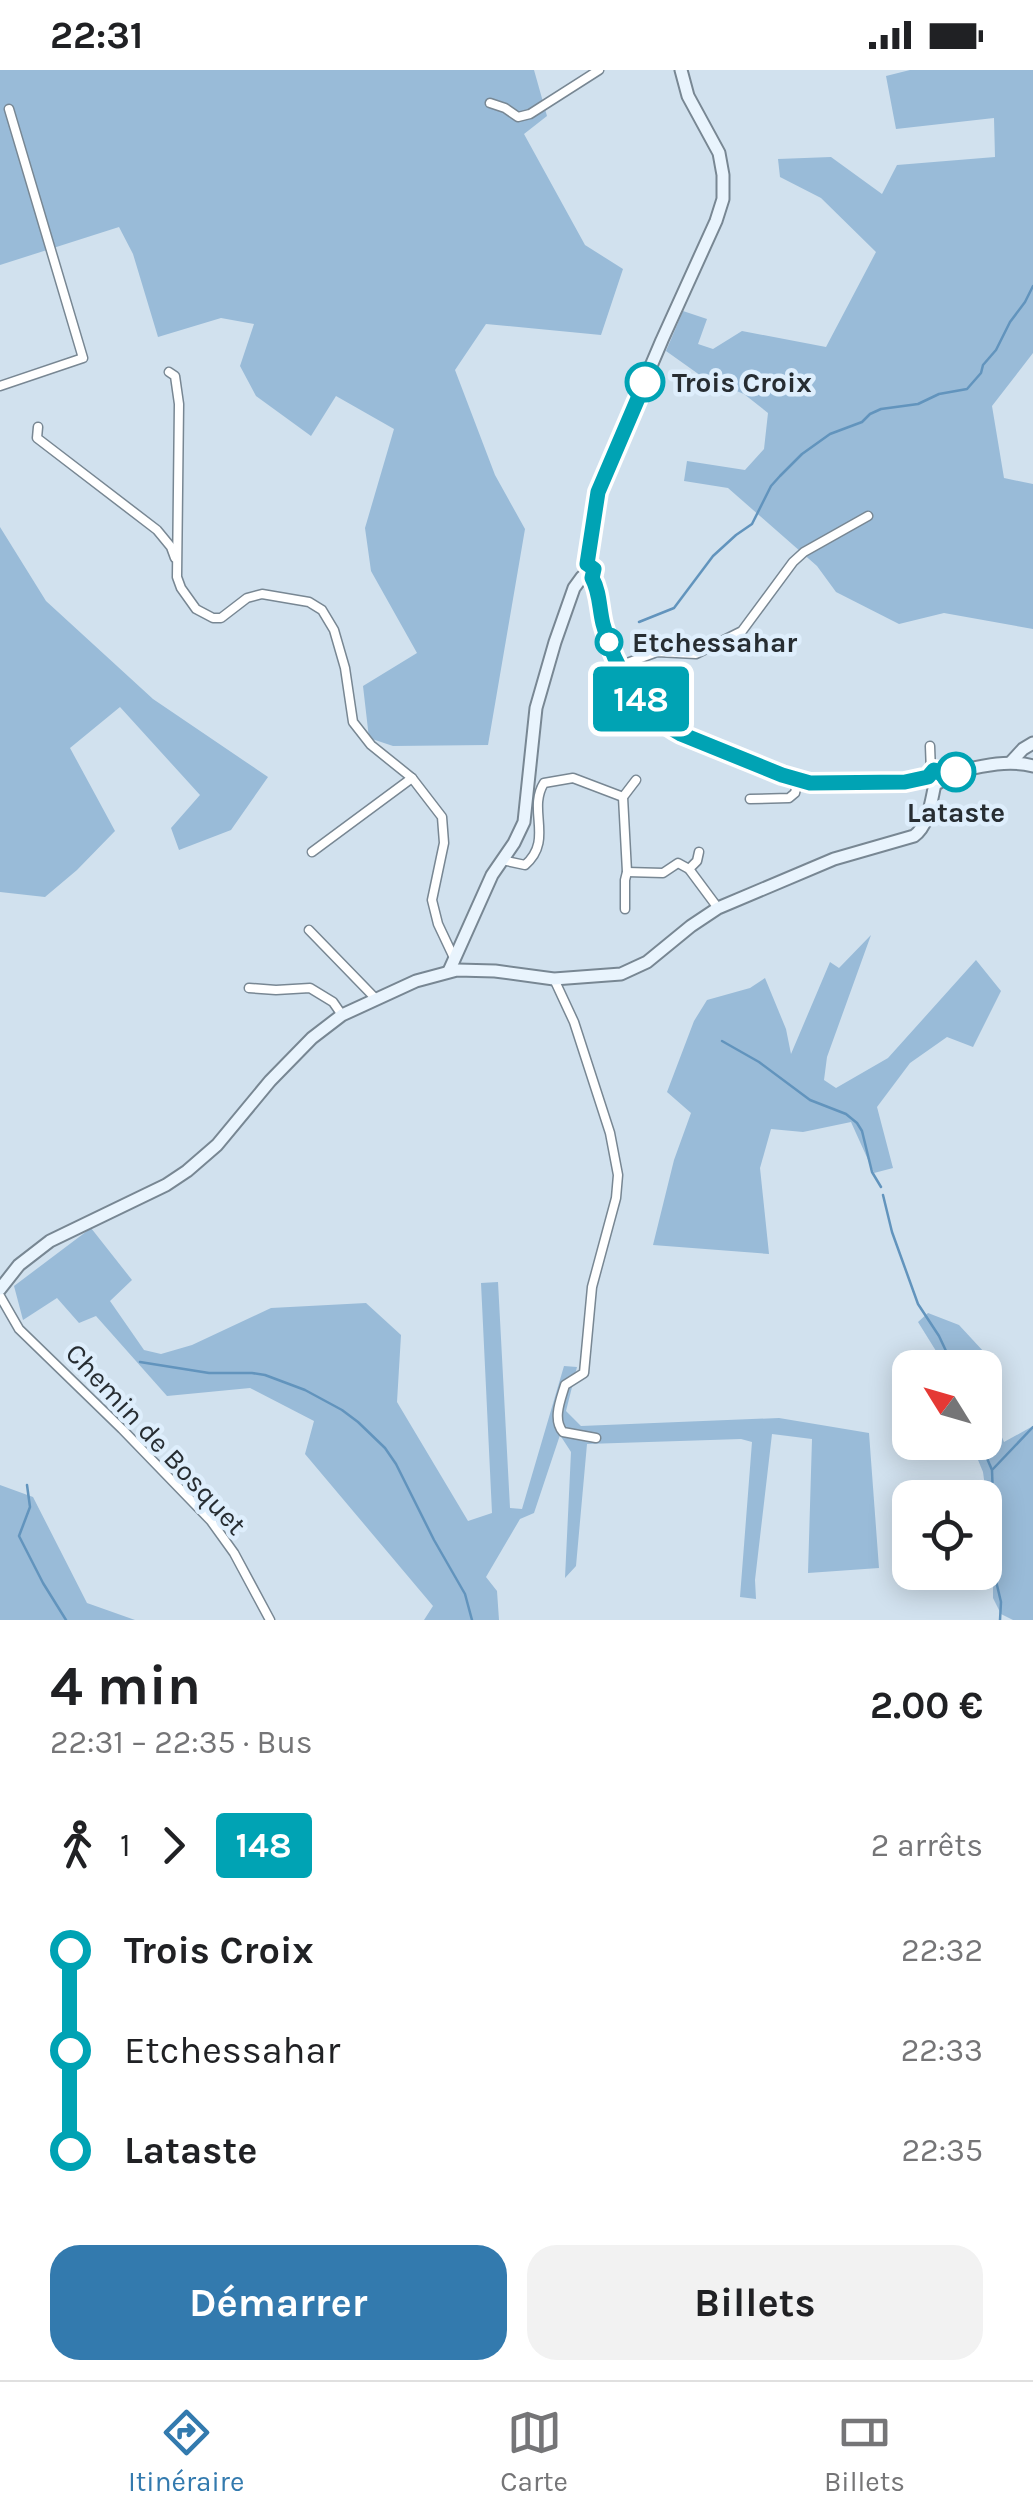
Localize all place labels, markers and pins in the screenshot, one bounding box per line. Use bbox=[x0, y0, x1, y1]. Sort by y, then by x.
marker: Trois Croix bbox=[626, 363, 664, 401]
place label: Trois Croix bbox=[672, 366, 812, 399]
place label: Etchessahar bbox=[632, 626, 797, 659]
marker: Etchessahar bbox=[596, 629, 622, 655]
marker: Lataste bbox=[937, 753, 975, 791]
place label: Lataste bbox=[907, 796, 1005, 829]

